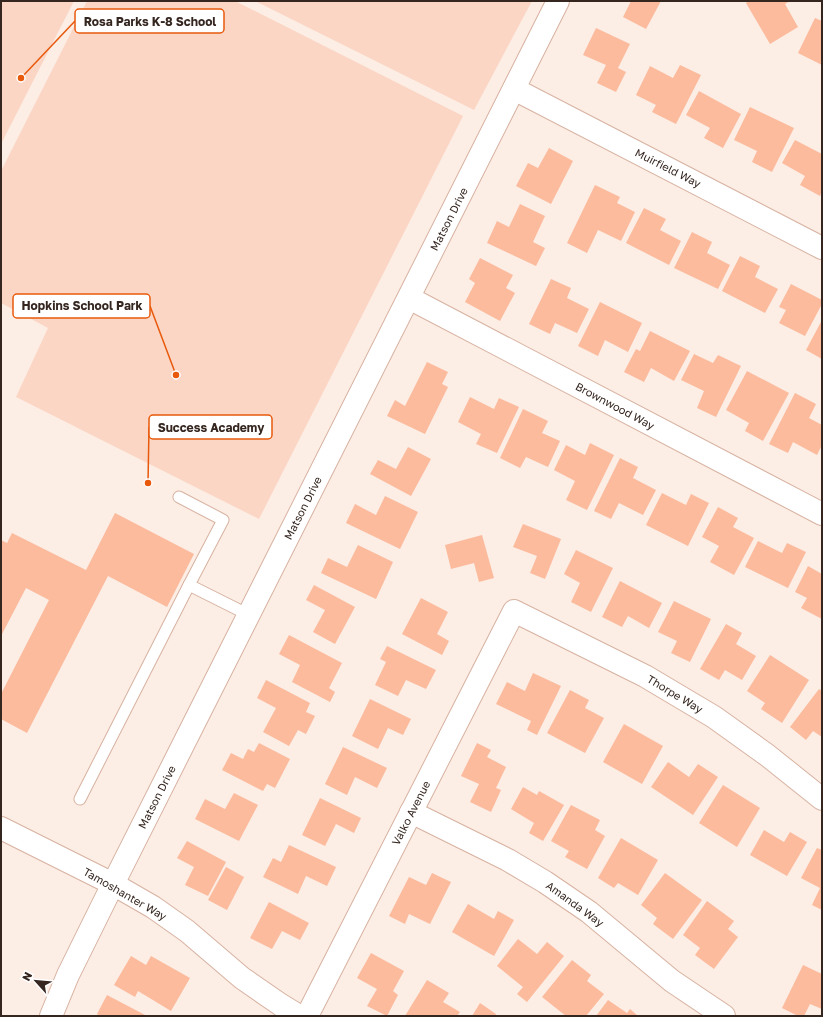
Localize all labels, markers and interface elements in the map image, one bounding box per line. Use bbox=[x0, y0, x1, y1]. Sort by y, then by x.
callout: Rosa Parks K-8 School bbox=[75, 9, 224, 33]
text: Rosa Parks K-8 School bbox=[84, 14, 216, 29]
street label: Muirfield Way bbox=[633, 145, 703, 190]
street label: Matson Drive bbox=[427, 185, 470, 253]
callout: Hopkins School Park bbox=[13, 294, 150, 318]
text: Hopkins School Park bbox=[21, 298, 143, 313]
street label: Brownwood Way bbox=[574, 379, 657, 432]
callout: Success Academy bbox=[149, 415, 272, 439]
text: Success Academy bbox=[158, 420, 265, 435]
street label: Matson Drive bbox=[281, 474, 324, 542]
street label: Thorpe Way bbox=[645, 672, 705, 715]
street label: Matson Drive bbox=[135, 763, 178, 831]
street label: Valko Avenue bbox=[389, 778, 432, 847]
street label: Tamoshanter Way bbox=[81, 864, 169, 923]
street label: Amanda Way bbox=[544, 878, 607, 929]
north arrow bbox=[16, 961, 56, 1001]
text: N bbox=[19, 970, 34, 983]

